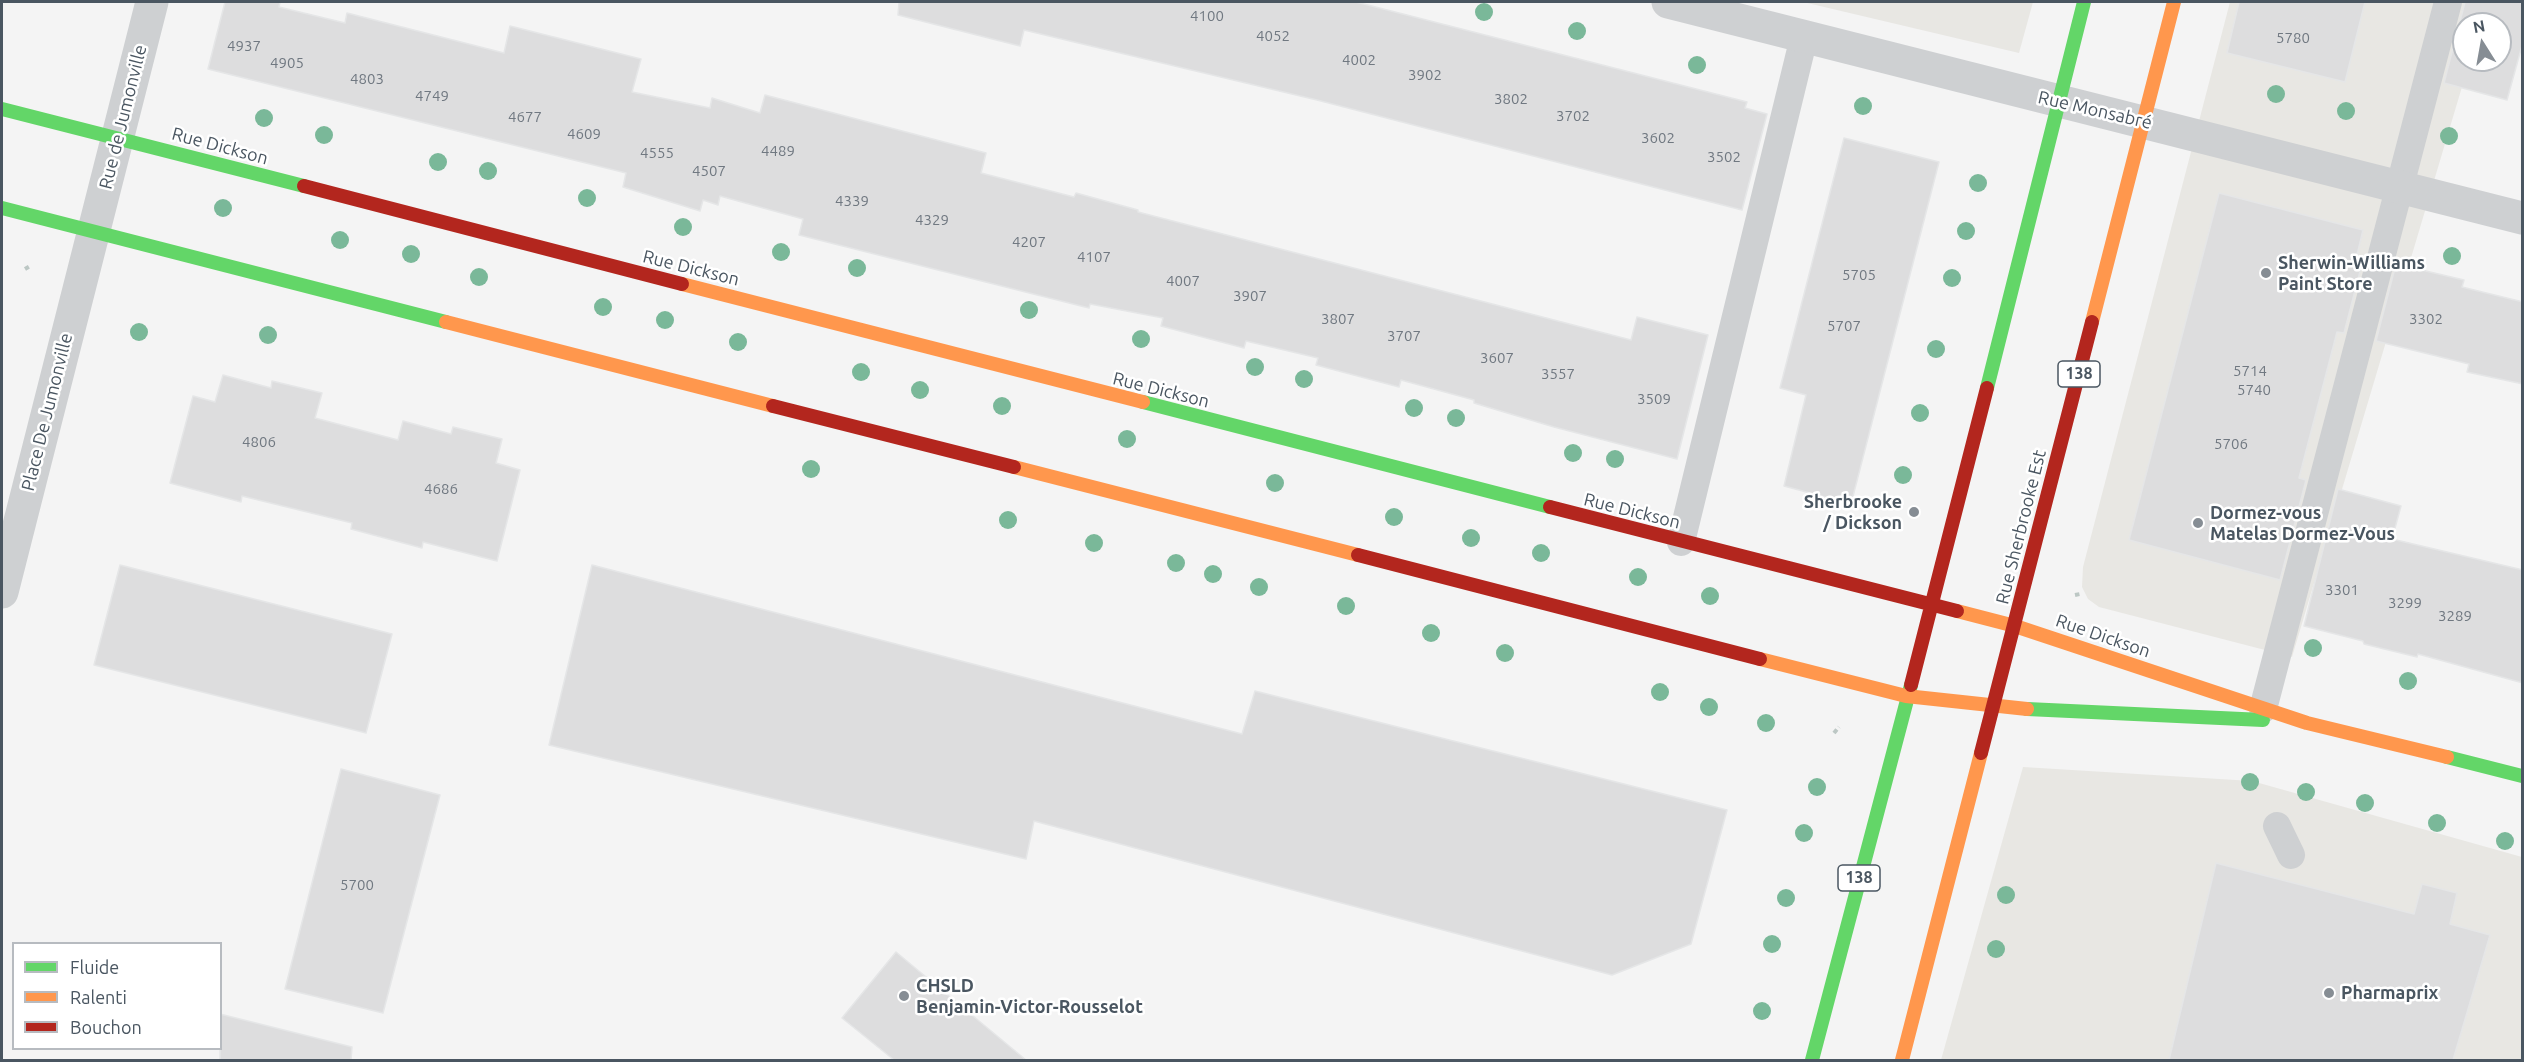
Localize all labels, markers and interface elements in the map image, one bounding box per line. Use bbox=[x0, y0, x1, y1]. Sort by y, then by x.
house number: 4100 bbox=[1190, 7, 1224, 25]
north arrow bbox=[2452, 12, 2512, 72]
text: N bbox=[2471, 16, 2487, 36]
house number: 4052 bbox=[1256, 27, 1290, 45]
house number: 5780 bbox=[2276, 29, 2310, 47]
house number: 4937 bbox=[227, 37, 261, 55]
street label: Rue de Jumonville bbox=[95, 43, 151, 191]
house number: 4002 bbox=[1342, 51, 1376, 69]
house number: 4905 bbox=[270, 54, 304, 72]
house number: 3902 bbox=[1408, 66, 1442, 84]
house number: 4803 bbox=[350, 70, 384, 88]
street label: Rue Monsabré bbox=[2036, 86, 2154, 134]
house number: 4749 bbox=[415, 87, 449, 105]
house number: 3802 bbox=[1494, 90, 1528, 108]
house number: 3702 bbox=[1556, 107, 1590, 125]
house number: 4677 bbox=[508, 108, 542, 126]
street label: Rue Dickson bbox=[170, 123, 270, 169]
house number: 4609 bbox=[567, 125, 601, 143]
house number: 3602 bbox=[1641, 129, 1675, 147]
house number: 4489 bbox=[761, 142, 795, 160]
house number: 4555 bbox=[640, 144, 674, 162]
house number: 3502 bbox=[1707, 148, 1741, 166]
house number: 4507 bbox=[692, 162, 726, 180]
house number: 4339 bbox=[835, 192, 869, 210]
house number: 4329 bbox=[915, 211, 949, 229]
house number: 4207 bbox=[1012, 233, 1046, 251]
street label: Rue Dickson bbox=[640, 246, 742, 290]
house number: 4107 bbox=[1077, 248, 1111, 266]
place label: Sherwin-Williams Paint Store bbox=[2278, 252, 2425, 294]
house number: 5705 bbox=[1842, 266, 1876, 284]
marker: Sherwin-Williams Paint Store bbox=[2259, 266, 2273, 280]
house number: 4007 bbox=[1166, 272, 1200, 290]
house number: 3907 bbox=[1233, 287, 1267, 305]
house number: 3807 bbox=[1321, 310, 1355, 328]
house number: 3302 bbox=[2409, 310, 2443, 328]
house number: 5707 bbox=[1827, 317, 1861, 335]
house number: 3707 bbox=[1387, 327, 1421, 345]
street label: Place De Jumonville bbox=[17, 331, 77, 493]
house number: 3607 bbox=[1480, 349, 1514, 367]
road number: 138 bbox=[2058, 361, 2100, 387]
house number: 5714 bbox=[2233, 362, 2267, 380]
house number: 3557 bbox=[1541, 365, 1575, 383]
street label: Rue Dickson bbox=[1110, 368, 1212, 412]
house number: 5740 bbox=[2237, 381, 2271, 399]
house number: 3509 bbox=[1637, 390, 1671, 408]
house number: 4806 bbox=[242, 433, 276, 451]
house number: 5706 bbox=[2214, 435, 2248, 453]
street label: Rue Sherbrooke Est bbox=[1991, 448, 2051, 606]
house number: 4686 bbox=[424, 480, 458, 498]
street label: Rue Dickson bbox=[1581, 489, 1683, 533]
place label: Sherbrooke / Dickson bbox=[1804, 491, 1902, 534]
place label: Dormez-vous Matelas Dormez-Vous bbox=[2210, 502, 2395, 544]
marker: Sherbrooke / Dickson bbox=[1907, 505, 1921, 519]
marker: Dormez-vous Matelas Dormez-Vous bbox=[2191, 516, 2205, 530]
house number: 3301 bbox=[2325, 581, 2359, 599]
house number: 3299 bbox=[2388, 594, 2422, 612]
house number: 3289 bbox=[2438, 607, 2472, 625]
street label: Rue Dickson bbox=[2053, 610, 2153, 662]
road number: 138 bbox=[1838, 865, 1880, 891]
house number: 5700 bbox=[340, 876, 374, 894]
legend bbox=[12, 942, 222, 1050]
text: Fluide bbox=[70, 957, 119, 977]
place label: CHSLD Benjamin-Victor-Rousselot bbox=[916, 975, 1143, 1018]
place label: Pharmaprix bbox=[2341, 982, 2438, 1004]
marker: Pharmaprix bbox=[2322, 986, 2336, 1000]
text: Ralenti bbox=[70, 987, 127, 1007]
marker: CHSLD Benjamin-Victor-Rousselot bbox=[897, 989, 911, 1003]
text: Bouchon bbox=[70, 1017, 142, 1037]

